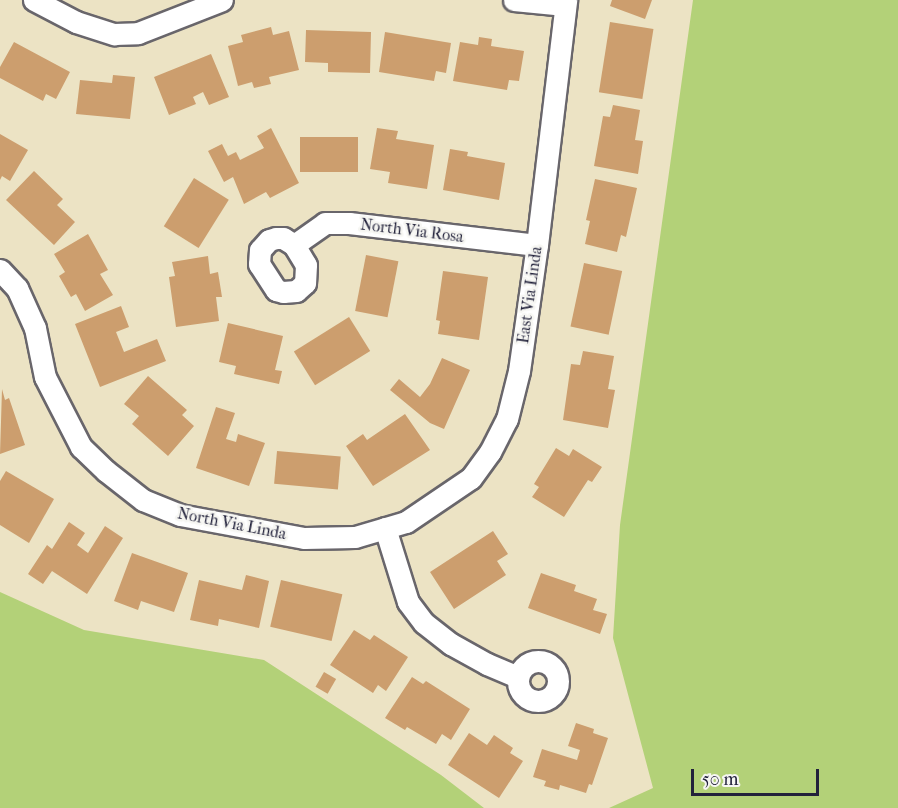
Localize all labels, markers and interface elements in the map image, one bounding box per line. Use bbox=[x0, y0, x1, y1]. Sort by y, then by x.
street label: North Via Rosa bbox=[359, 215, 465, 247]
street label: East Via Linda bbox=[514, 245, 546, 345]
street label: North Via Linda bbox=[176, 504, 288, 544]
scale bar bbox=[694, 757, 822, 795]
text: 50 m bbox=[702, 769, 738, 790]

